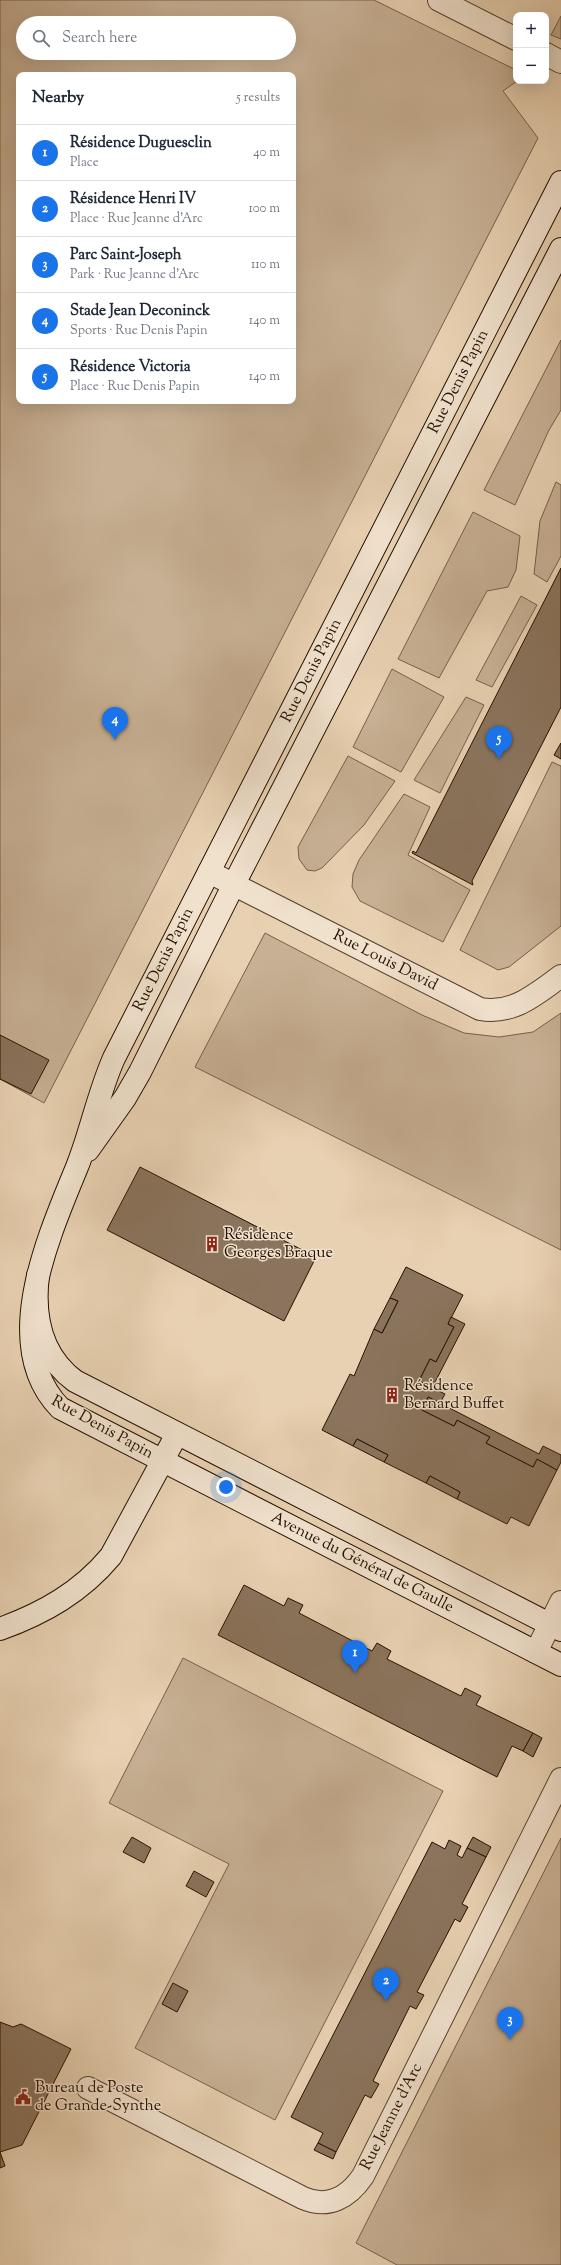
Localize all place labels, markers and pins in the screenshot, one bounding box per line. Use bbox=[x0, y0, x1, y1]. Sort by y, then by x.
pin: 4 bbox=[102, 707, 128, 740]
pin: 5 bbox=[486, 726, 512, 759]
place label: Résidence Georges Braque bbox=[224, 1224, 333, 1265]
building icon: Résidence Georges Braque bbox=[203, 1235, 221, 1253]
place label: Résidence Bernard Buffet bbox=[404, 1375, 505, 1416]
building icon: Résidence Bernard Buffet bbox=[383, 1386, 401, 1404]
pin: 1 bbox=[342, 1640, 368, 1673]
pin: 2 bbox=[373, 1968, 399, 2001]
pin: 3 bbox=[497, 2007, 523, 2040]
place label: Bureau de Poste de Grande-Synthe bbox=[35, 2077, 161, 2118]
public building icon: Bureau de Poste de Grande-Synthe bbox=[14, 2088, 32, 2106]

